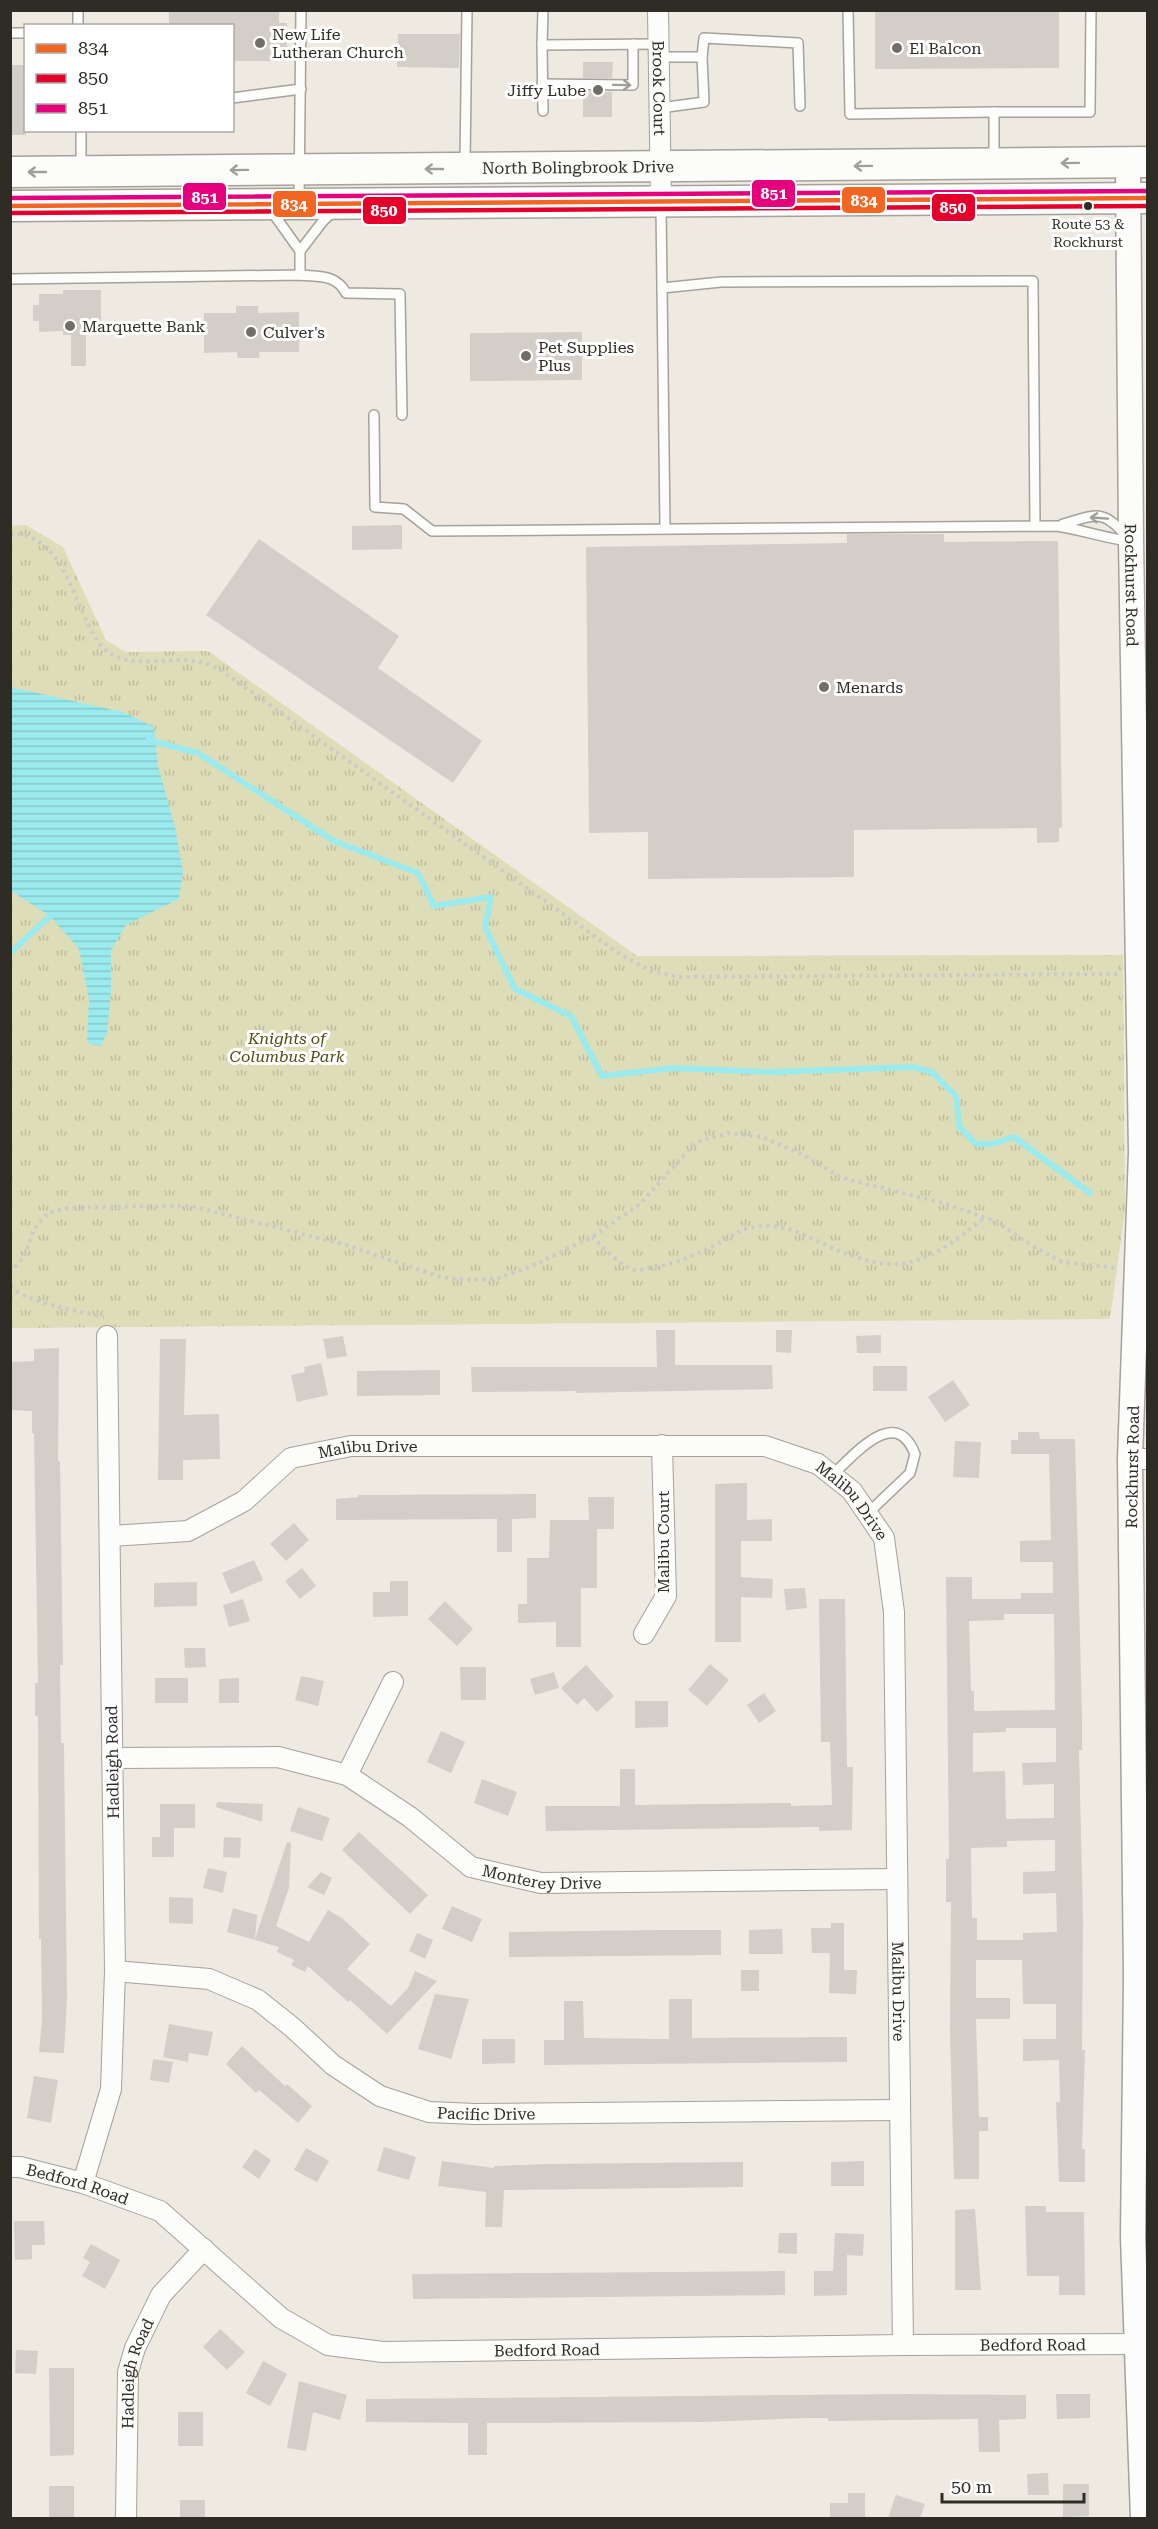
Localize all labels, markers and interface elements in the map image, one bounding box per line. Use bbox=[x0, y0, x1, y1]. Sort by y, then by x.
legend bbox=[24, 24, 234, 132]
place label: New Life Lutheran Church bbox=[272, 25, 404, 62]
marker: New Life Lutheran Church bbox=[253, 36, 267, 50]
text: 834 bbox=[78, 37, 108, 58]
place label: El Balcon bbox=[909, 39, 982, 58]
street label: Brook Court bbox=[648, 40, 669, 136]
marker: El Balcon bbox=[890, 41, 904, 55]
text: 850 bbox=[78, 67, 108, 88]
one-way arrow bbox=[611, 79, 631, 91]
place label: Jiffy Lube bbox=[507, 81, 586, 100]
marker: Jiffy Lube bbox=[591, 83, 605, 97]
text: 851 bbox=[78, 97, 108, 118]
street label: North Bolingbrook Drive bbox=[482, 157, 674, 178]
one-way arrow bbox=[1060, 157, 1080, 169]
one-way arrow bbox=[854, 160, 874, 171]
one-way arrow bbox=[425, 163, 445, 175]
one-way arrow bbox=[230, 164, 250, 176]
one-way arrow bbox=[28, 166, 48, 178]
line badge: 851 bbox=[751, 179, 796, 208]
line badge: 851 bbox=[182, 182, 227, 211]
text: 851 bbox=[761, 184, 787, 203]
line badge: 834 bbox=[841, 186, 886, 214]
text: 851 bbox=[192, 188, 218, 207]
line badge: 834 bbox=[272, 190, 317, 218]
text: 834 bbox=[851, 191, 877, 210]
line badge: 850 bbox=[931, 193, 976, 222]
text: 834 bbox=[281, 195, 307, 214]
line badge: 850 bbox=[362, 196, 407, 225]
text: 850 bbox=[940, 198, 966, 217]
marker: Route 53 & Rockhurst bbox=[1082, 200, 1094, 212]
text: 850 bbox=[371, 201, 397, 220]
place label: Route 53 & Rockhurst bbox=[1052, 216, 1124, 250]
place label: Marquette Bank bbox=[82, 317, 205, 336]
marker: Marquette Bank bbox=[63, 319, 77, 333]
place label: Culver's bbox=[263, 323, 325, 342]
marker: Culver's bbox=[244, 325, 258, 339]
place label: Pet Supplies Plus bbox=[538, 338, 634, 375]
marker: Pet Supplies Plus bbox=[519, 349, 533, 363]
one-way arrow bbox=[1090, 512, 1109, 523]
street label: Rockhurst Road bbox=[1121, 523, 1142, 647]
place label: Menards bbox=[836, 678, 904, 697]
marker: Menards bbox=[817, 680, 831, 694]
park label: Knights of Columbus Park bbox=[230, 1029, 345, 1066]
street label: Rockhurst Road bbox=[1122, 1405, 1143, 1529]
street label: Malibu Drive bbox=[316, 1437, 418, 1462]
street label: Malibu Drive bbox=[812, 1457, 892, 1544]
street label: Malibu Court bbox=[654, 1491, 673, 1593]
street label: Hadleigh Road bbox=[102, 1705, 123, 1819]
street label: Monterey Drive bbox=[480, 1861, 602, 1893]
street label: Malibu Drive bbox=[888, 1941, 908, 2042]
street label: Pacific Drive bbox=[437, 2103, 535, 2124]
street label: Bedford Road bbox=[24, 2160, 131, 2209]
street label: Hadleigh Road bbox=[118, 2315, 158, 2429]
street label: Bedford Road bbox=[980, 2335, 1086, 2355]
street label: Bedford Road bbox=[494, 2340, 600, 2361]
scale bar bbox=[942, 2466, 1084, 2504]
text: 50 m bbox=[951, 2476, 992, 2497]

